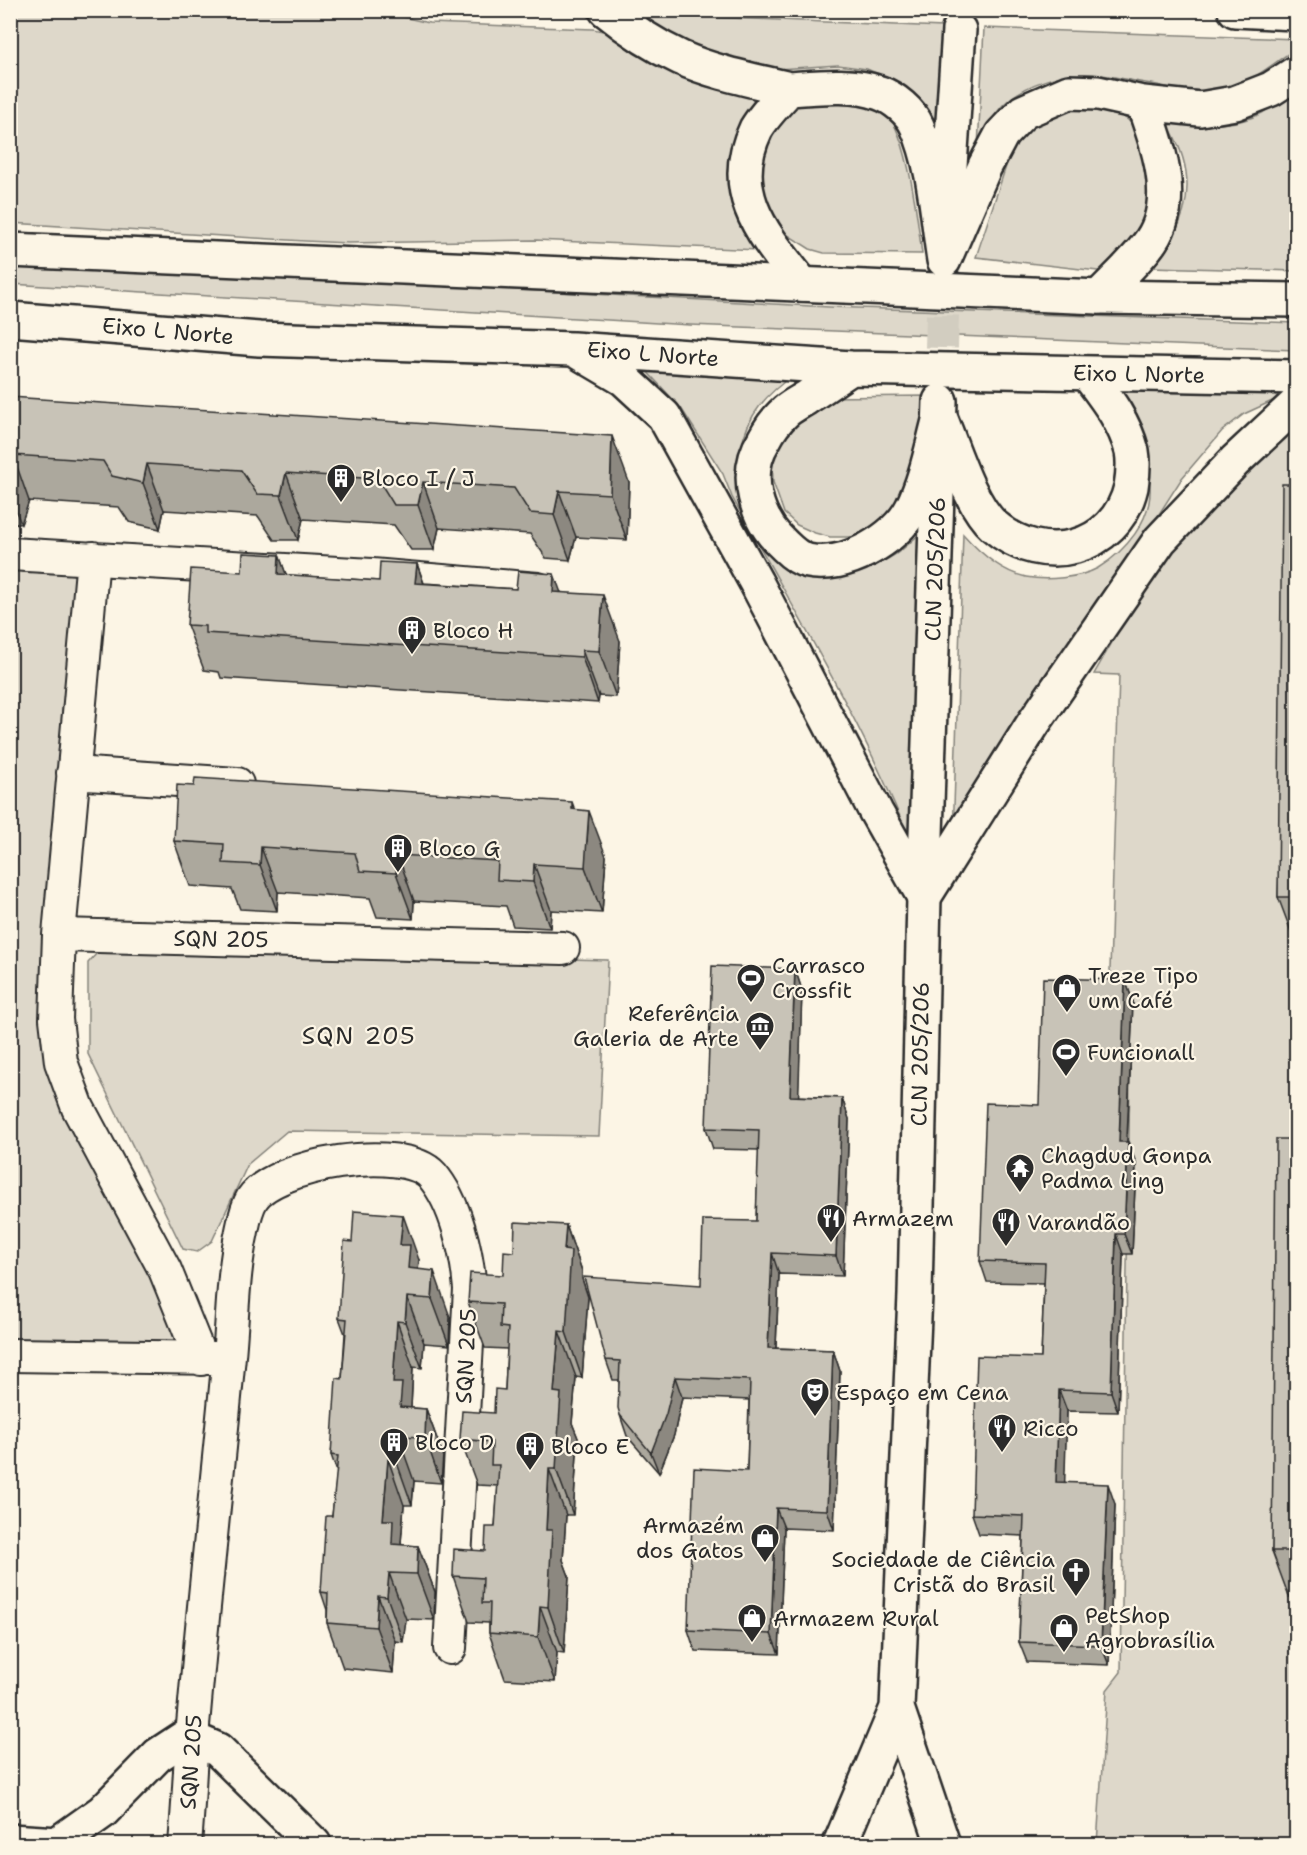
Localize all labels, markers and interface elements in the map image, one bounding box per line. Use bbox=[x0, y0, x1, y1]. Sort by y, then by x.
street label: Eixo L Norte bbox=[101, 311, 235, 351]
street label: Eixo L Norte bbox=[586, 335, 720, 373]
street label: Eixo L Norte bbox=[1073, 358, 1205, 390]
building icon: Bloco I / J bbox=[325, 462, 357, 504]
place label: Bloco I / J bbox=[362, 464, 475, 493]
street label: CLN 205/206 bbox=[918, 496, 952, 642]
building icon: Bloco H bbox=[396, 614, 428, 656]
place label: Bloco H bbox=[433, 616, 514, 645]
building icon: Bloco G bbox=[382, 832, 414, 874]
place label: Bloco G bbox=[419, 834, 501, 863]
street label: SQN 205 bbox=[173, 924, 269, 954]
place label: Carrasco Crossfit bbox=[772, 951, 865, 1005]
place label: Treze Tipo um Café bbox=[1088, 961, 1198, 1015]
sports icon: Carrasco Crossfit bbox=[735, 962, 767, 1004]
shop icon: Treze Tipo um Café bbox=[1051, 972, 1083, 1014]
street label: CLN 205/206 bbox=[904, 981, 936, 1127]
place label: Referência Galeria de Arte bbox=[573, 999, 739, 1053]
museum icon: Referência Galeria de Arte bbox=[744, 1010, 776, 1052]
district label: SQN 205 bbox=[302, 1020, 416, 1052]
sports icon: Funcionall bbox=[1050, 1036, 1082, 1078]
place label: Funcionall bbox=[1087, 1038, 1195, 1067]
place label: Chagdud Gonpa Padma Ling bbox=[1041, 1141, 1212, 1195]
temple icon: Chagdud Gonpa Padma Ling bbox=[1004, 1152, 1036, 1194]
restaurant icon: Armazem bbox=[815, 1202, 847, 1244]
place label: Armazem bbox=[852, 1204, 954, 1233]
restaurant icon: Varandão bbox=[990, 1206, 1022, 1248]
place label: Varandão bbox=[1027, 1208, 1130, 1237]
street label: SQN 205 bbox=[449, 1308, 483, 1404]
theatre icon: Espaço em Cena bbox=[799, 1376, 831, 1418]
place label: Espaço em Cena bbox=[836, 1378, 1009, 1407]
restaurant icon: Ricco bbox=[986, 1412, 1018, 1454]
place label: Ricco bbox=[1023, 1414, 1079, 1443]
building icon: Bloco D bbox=[378, 1426, 410, 1468]
place label: Bloco D bbox=[415, 1428, 494, 1457]
building icon: Bloco E bbox=[514, 1430, 546, 1472]
place label: Bloco E bbox=[551, 1432, 629, 1461]
place label: Armazém dos Gatos bbox=[636, 1511, 744, 1565]
shop icon: Armazém dos Gatos bbox=[749, 1522, 781, 1564]
place label: Sociedade de Ciência Cristã do Brasil bbox=[831, 1545, 1055, 1599]
church icon: Sociedade de Ciência Cristã do Brasil bbox=[1060, 1556, 1092, 1598]
place label: PetShop Agrobrasília bbox=[1085, 1601, 1215, 1655]
shop icon: Armazem Rural bbox=[736, 1602, 768, 1644]
place label: Armazem Rural bbox=[773, 1604, 939, 1633]
shop icon: PetShop Agrobrasília bbox=[1048, 1612, 1080, 1654]
street label: SQN 205 bbox=[173, 1713, 209, 1811]

